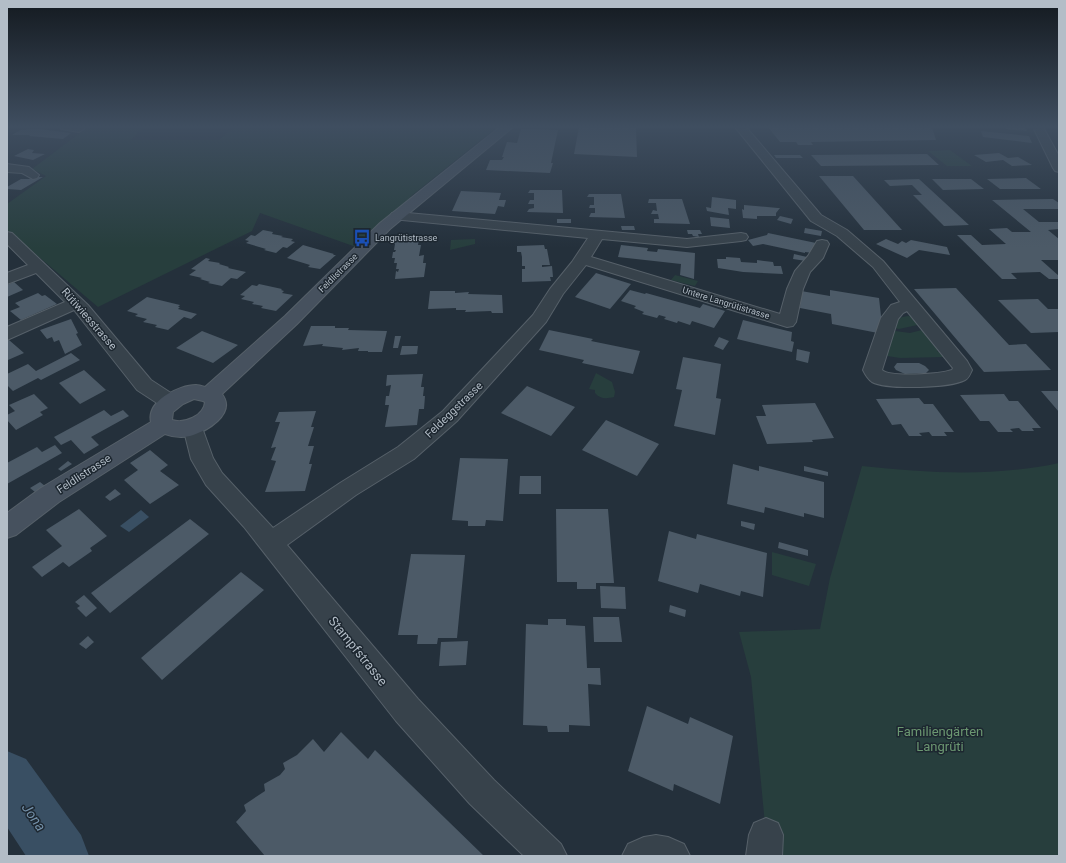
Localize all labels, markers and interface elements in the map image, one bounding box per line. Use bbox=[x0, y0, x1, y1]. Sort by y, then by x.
bus stop icon: Langrütistrasse bbox=[352, 228, 372, 248]
place label: Langrütistrasse bbox=[375, 233, 438, 243]
street label: Feldlistrasse bbox=[317, 251, 360, 294]
street label: Rütiwiesstrasse bbox=[59, 285, 119, 353]
street label: Untere Langrütistrasse bbox=[681, 285, 771, 321]
street label: Feldeggstrasse bbox=[423, 379, 486, 441]
street label: Feldlistrasse bbox=[54, 452, 114, 496]
street label: Stampfstrasse bbox=[325, 613, 391, 689]
park label: Familiengärten Langrüti bbox=[897, 724, 983, 754]
water label: Jona bbox=[19, 800, 49, 834]

